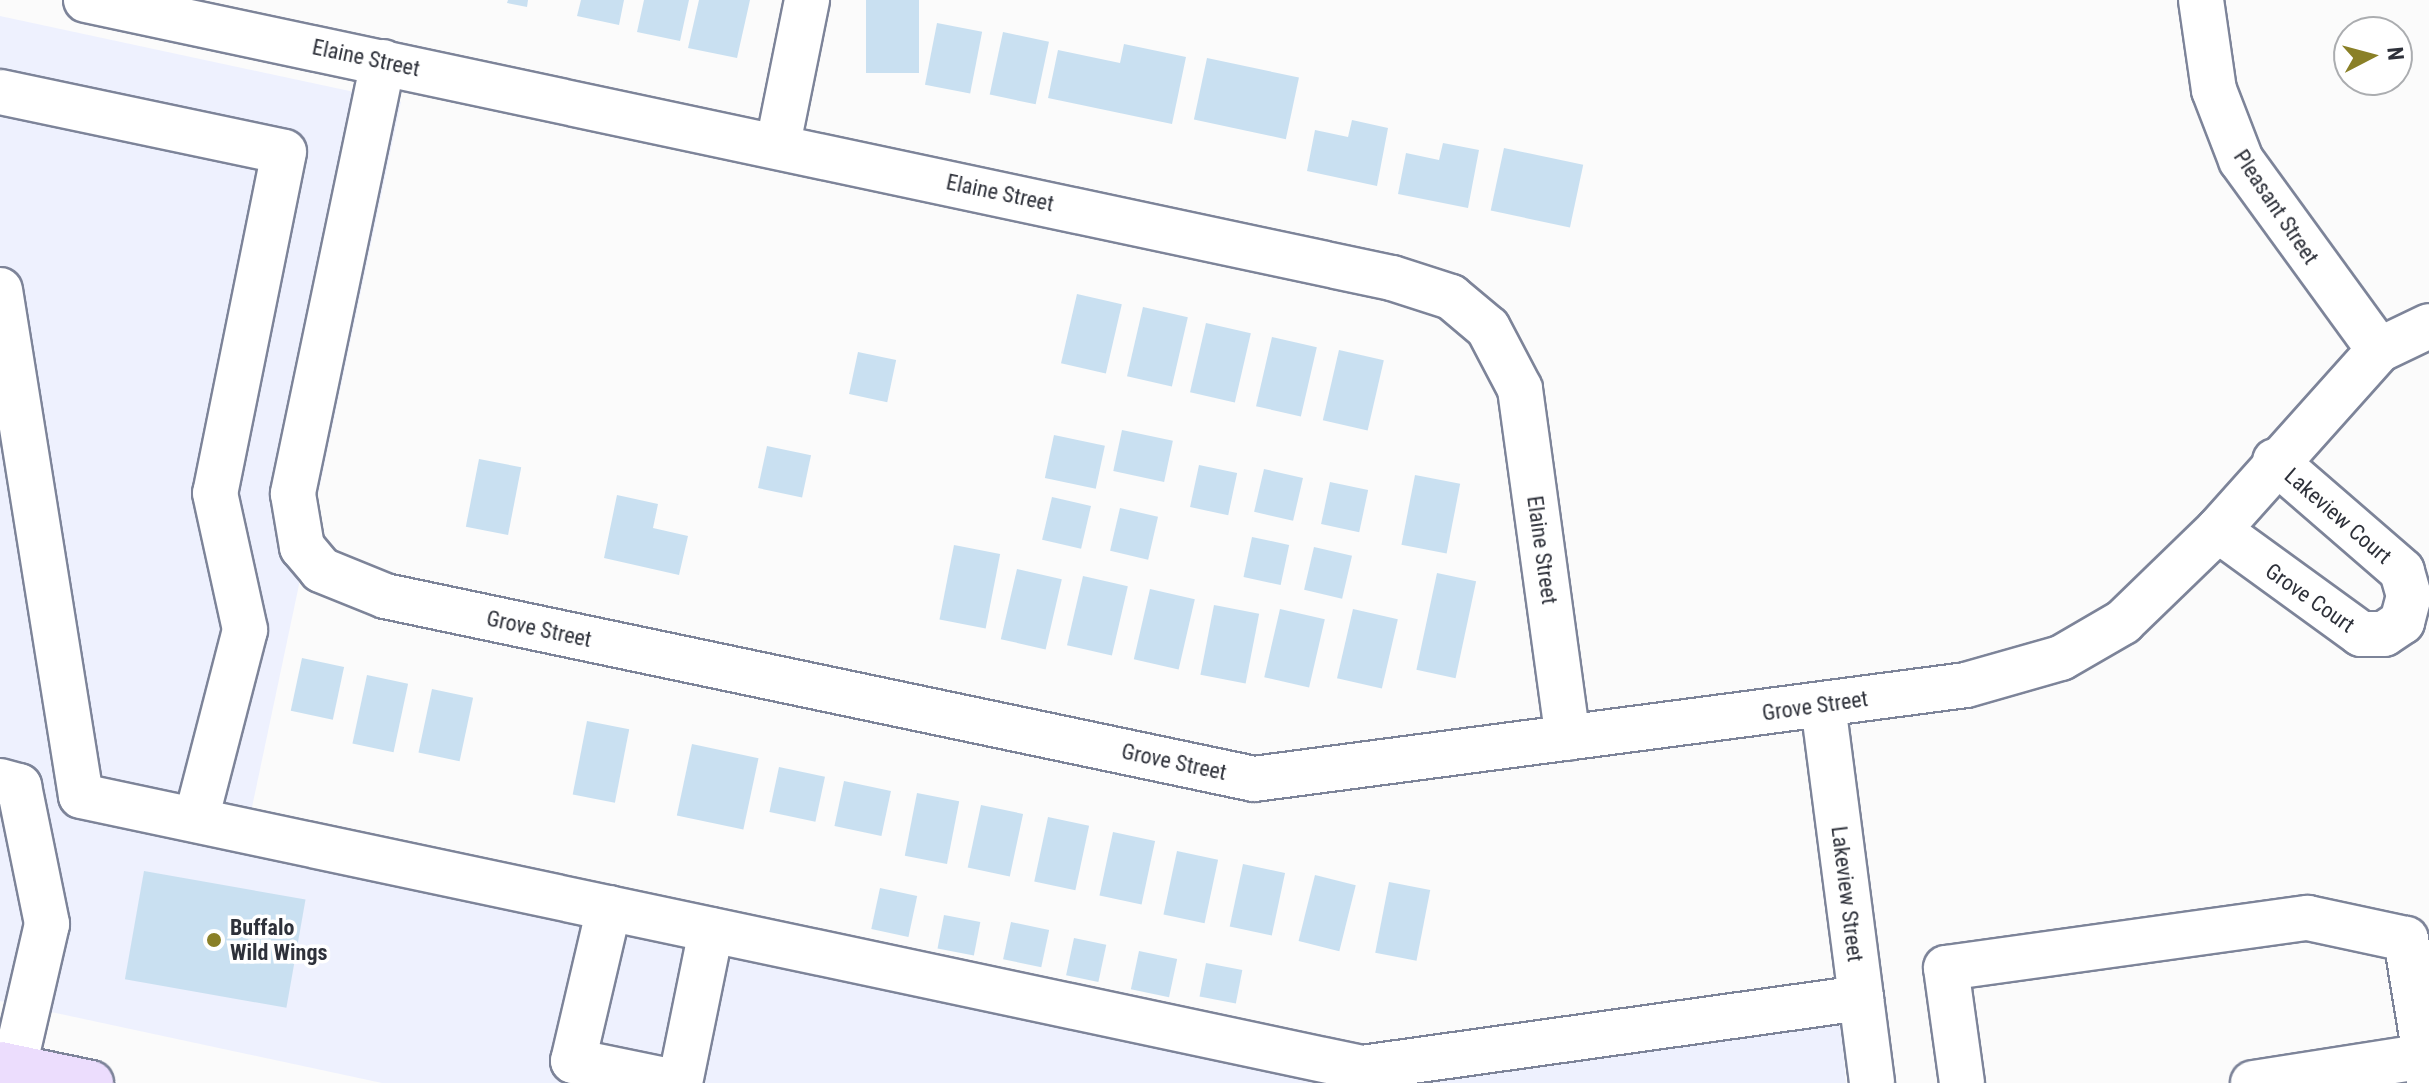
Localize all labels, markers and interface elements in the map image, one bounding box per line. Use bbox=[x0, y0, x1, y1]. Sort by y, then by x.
north arrow bbox=[2333, 16, 2413, 96]
street label: Elaine Street bbox=[310, 34, 422, 82]
text: N bbox=[2382, 46, 2409, 62]
street label: Pleasant Street bbox=[2228, 145, 2324, 269]
street label: Elaine Street bbox=[944, 169, 1056, 217]
street label: Lakeview Court bbox=[2279, 462, 2397, 570]
street label: Elaine Street bbox=[1521, 494, 1563, 606]
street label: Grove Court bbox=[2260, 558, 2360, 638]
street label: Grove Street bbox=[484, 605, 594, 653]
street label: Grove Street bbox=[1760, 686, 1870, 726]
street label: Grove Street bbox=[1119, 738, 1229, 786]
street label: Lakeview Street bbox=[1826, 825, 1868, 963]
place label: Buffalo Wild Wings bbox=[230, 914, 327, 966]
marker: Buffalo Wild Wings bbox=[205, 931, 223, 949]

